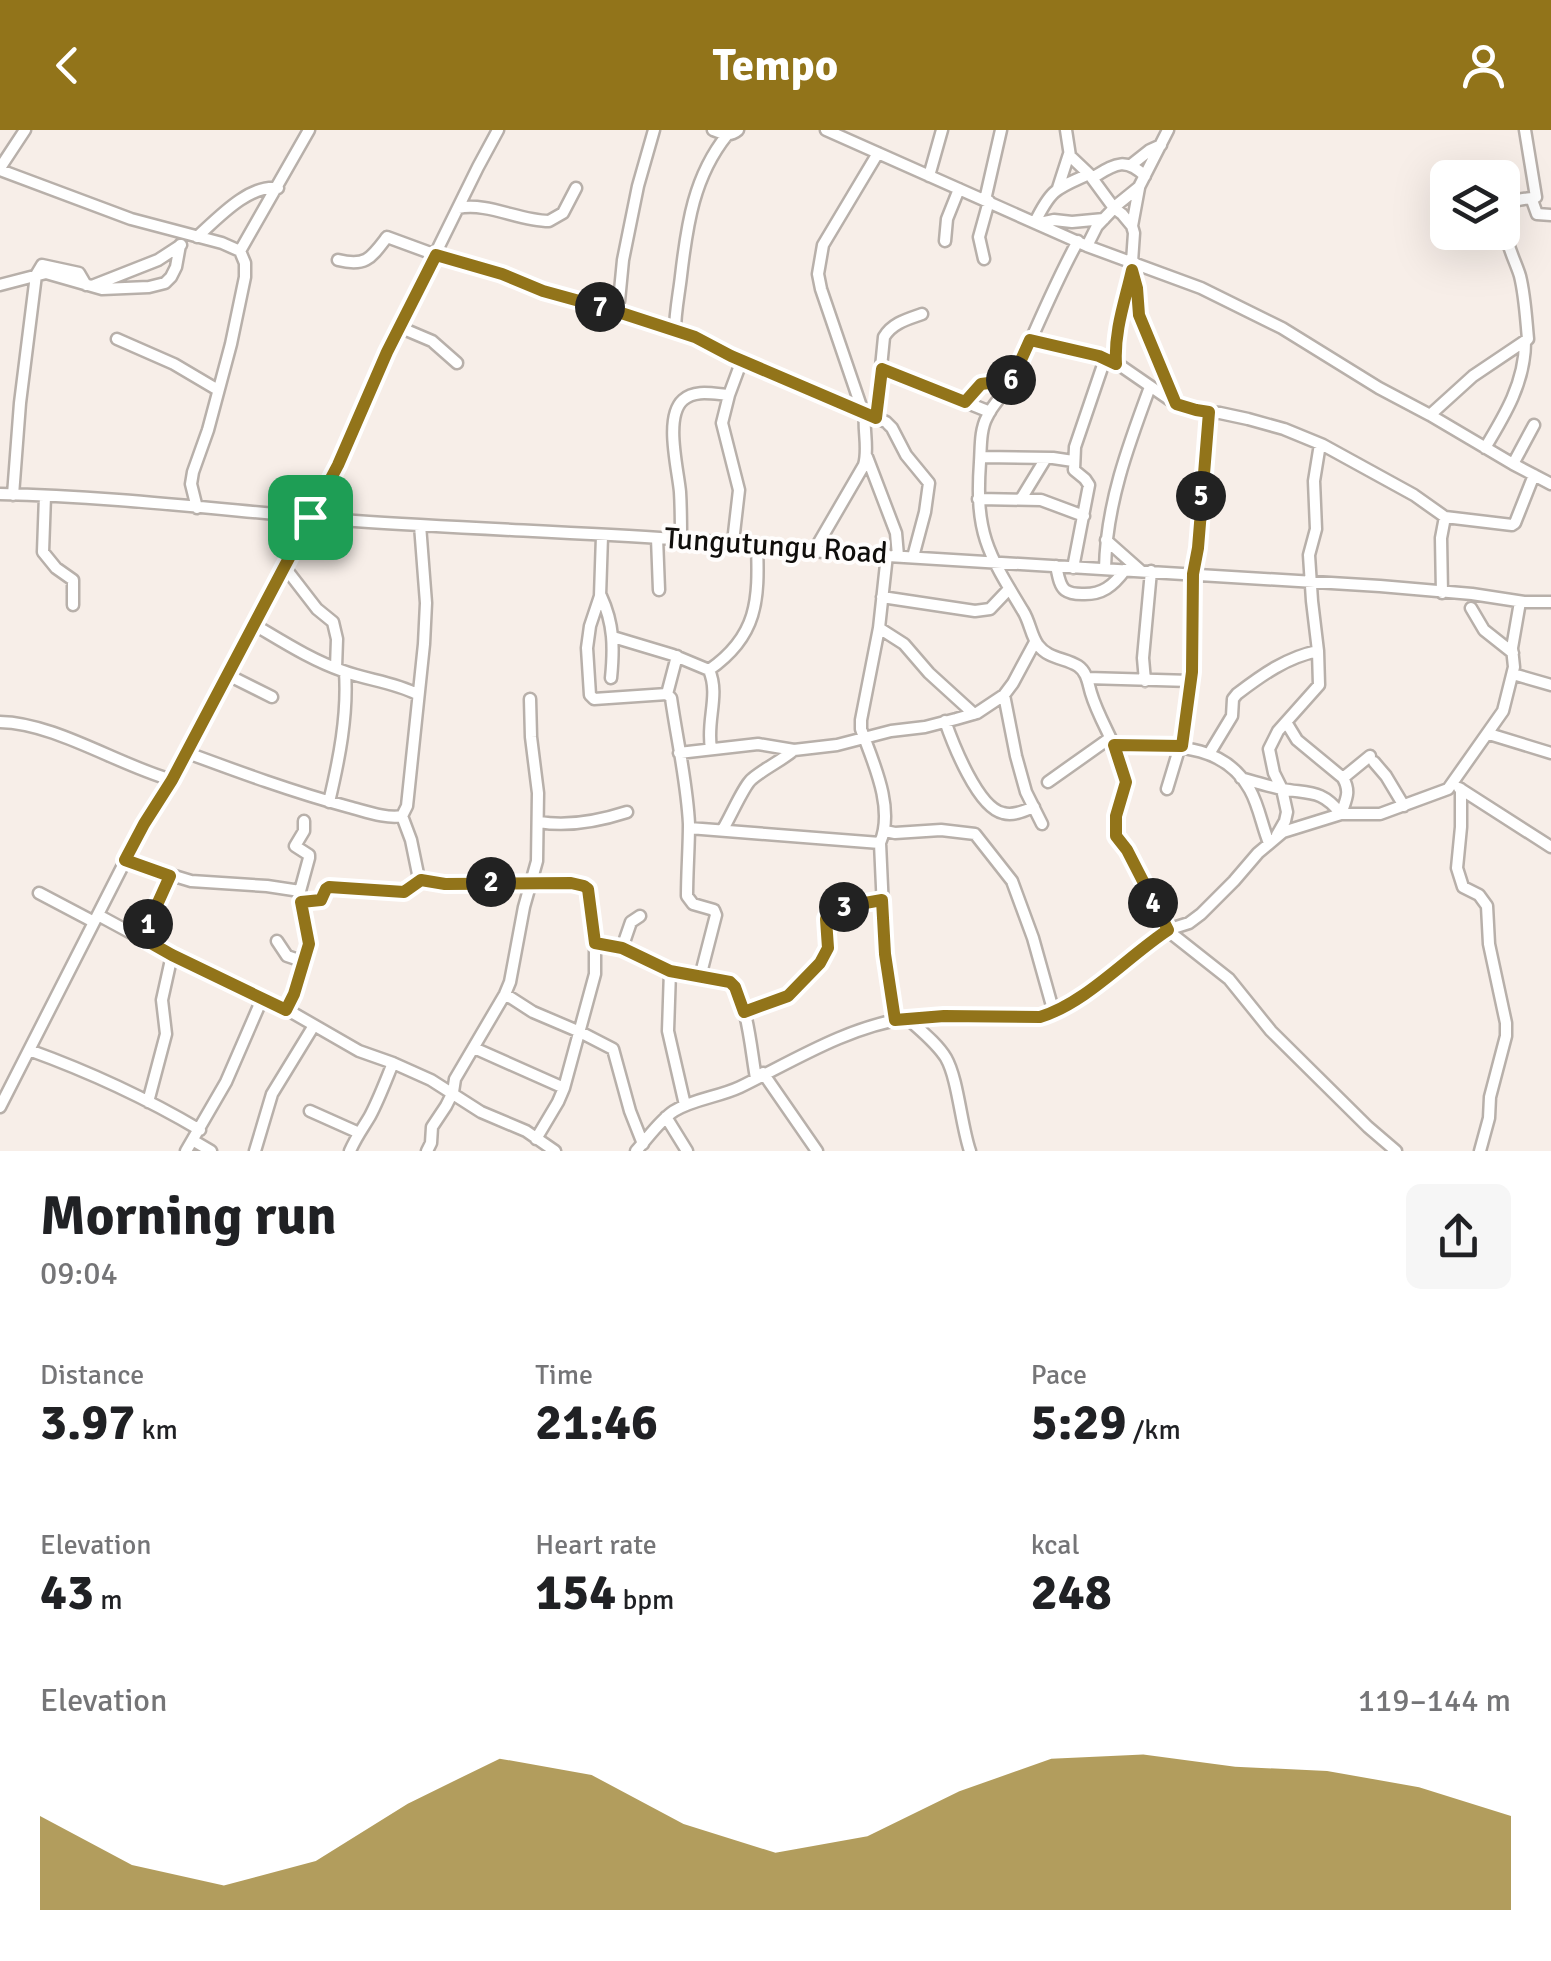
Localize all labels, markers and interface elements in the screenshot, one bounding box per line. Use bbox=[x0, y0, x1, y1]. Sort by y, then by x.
icon: back bbox=[40, 38, 95, 93]
text: Tempo bbox=[713, 38, 838, 93]
icon: person bbox=[1456, 38, 1511, 93]
map controls bbox=[1430, 160, 1520, 250]
button: layers bbox=[1430, 160, 1520, 250]
pin: 7 bbox=[575, 282, 625, 332]
text: 7 bbox=[592, 290, 608, 324]
pin: 6 bbox=[986, 355, 1036, 405]
text: 6 bbox=[1003, 363, 1019, 397]
pin: 5 bbox=[1176, 471, 1226, 521]
pin bbox=[268, 475, 353, 560]
text: 5 bbox=[1193, 479, 1209, 513]
icon: arrive bbox=[283, 490, 338, 545]
street label: Tungutungu Road bbox=[663, 520, 889, 572]
pin: 2 bbox=[466, 857, 516, 907]
text: 2 bbox=[483, 865, 499, 899]
pin: 4 bbox=[1128, 878, 1178, 928]
pin: 3 bbox=[819, 882, 869, 932]
text: 4 bbox=[1145, 886, 1161, 920]
text: 3 bbox=[836, 890, 852, 924]
pin: 1 bbox=[123, 899, 173, 949]
text: 1 bbox=[140, 907, 156, 941]
text: Morning run bbox=[40, 1182, 337, 1250]
button: share bbox=[1406, 1184, 1511, 1289]
text: 09:04 bbox=[40, 1254, 118, 1293]
text: Distance bbox=[40, 1358, 144, 1392]
text: Time bbox=[535, 1358, 593, 1392]
text: Pace bbox=[1031, 1358, 1087, 1392]
text: 3.97 bbox=[40, 1392, 135, 1454]
text: 21:46 bbox=[535, 1392, 658, 1454]
text: 5:29 bbox=[1031, 1392, 1126, 1454]
text: km bbox=[135, 1413, 178, 1447]
text: /km bbox=[1126, 1413, 1181, 1447]
text: Elevation bbox=[40, 1528, 152, 1562]
text: Heart rate bbox=[535, 1528, 657, 1562]
text: kcal bbox=[1031, 1528, 1080, 1562]
text: 43 bbox=[40, 1562, 94, 1624]
text: 154 bbox=[535, 1562, 616, 1624]
text: 248 bbox=[1031, 1562, 1112, 1624]
text: m bbox=[94, 1583, 123, 1617]
text: bpm bbox=[616, 1583, 674, 1617]
text: Elevation bbox=[40, 1681, 167, 1720]
text: 119–144 m bbox=[1358, 1681, 1511, 1720]

